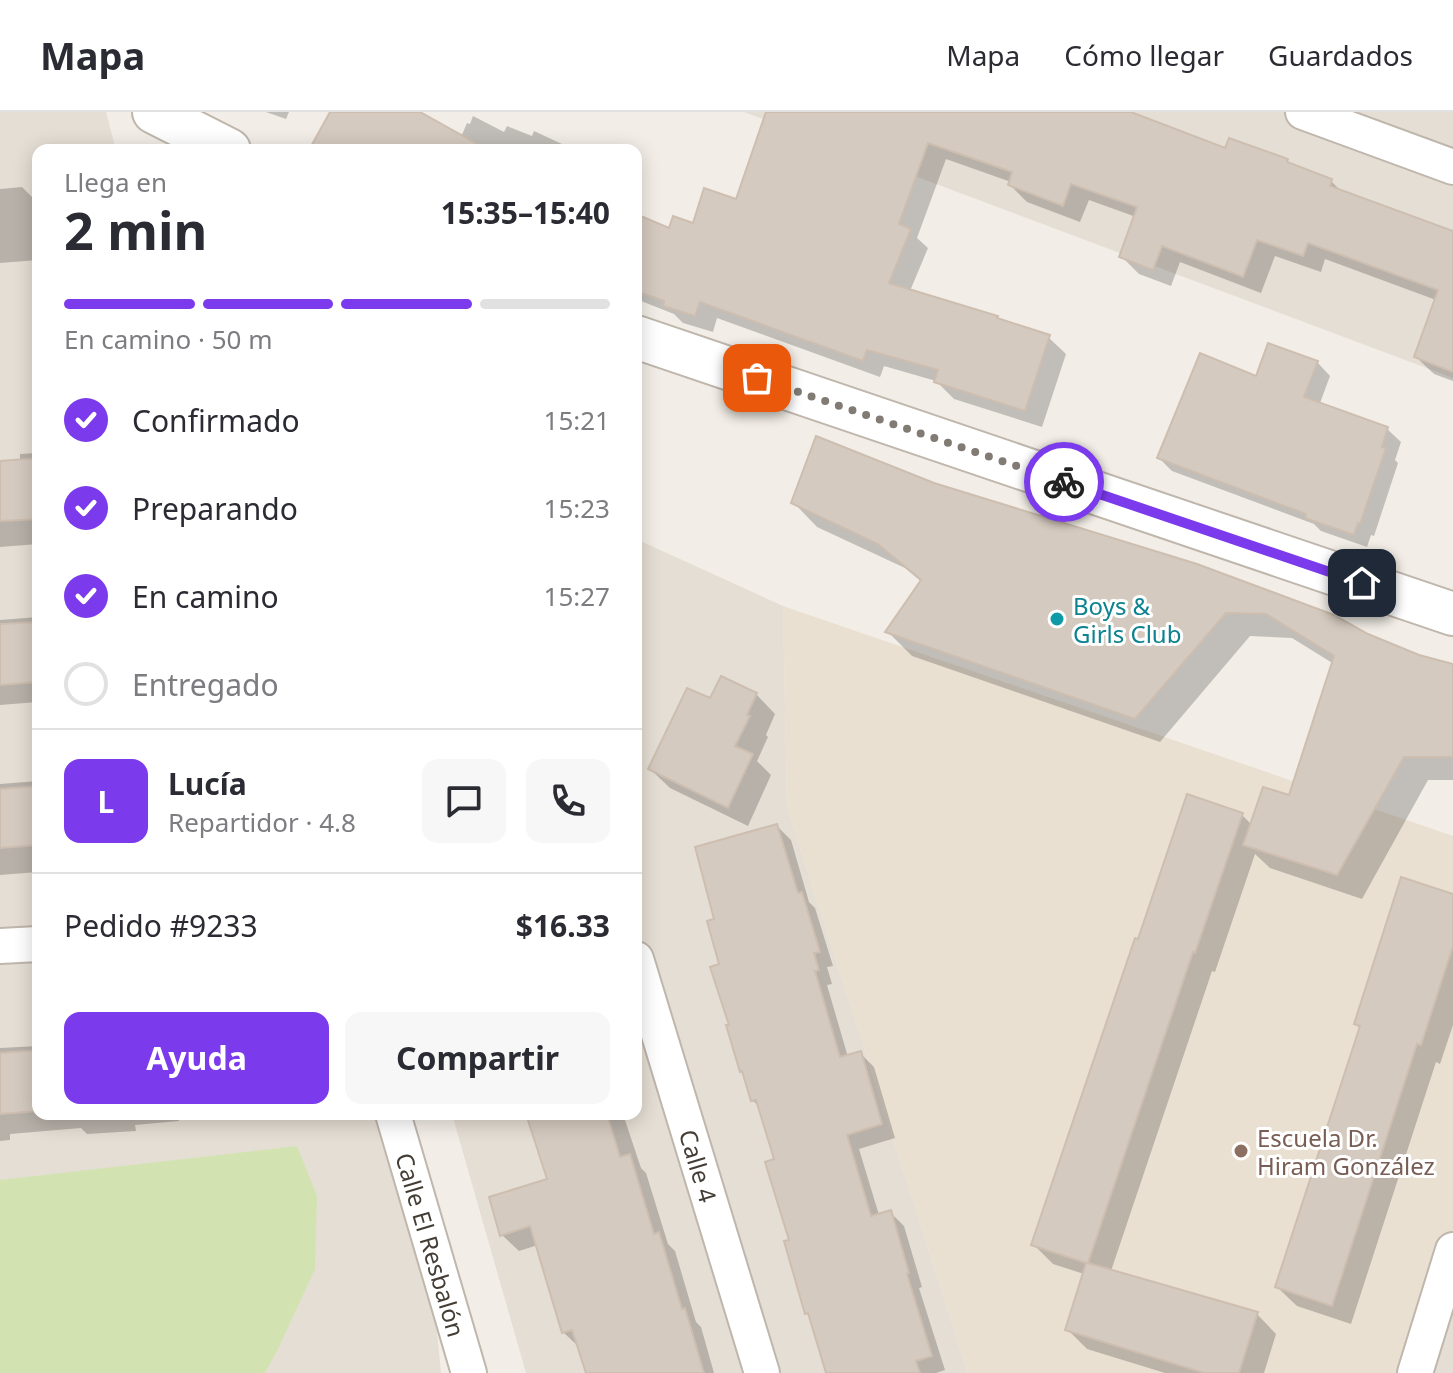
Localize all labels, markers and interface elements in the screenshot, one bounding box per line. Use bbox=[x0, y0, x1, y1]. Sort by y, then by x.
text: Mapa bbox=[40, 29, 145, 81]
text: Mapa bbox=[946, 36, 1020, 74]
text: Cómo llegar bbox=[1064, 36, 1224, 74]
text: Guardados bbox=[1268, 36, 1413, 74]
text: Llega en bbox=[64, 164, 167, 200]
text: 15:35–15:40 bbox=[441, 192, 610, 233]
text: 2 min bbox=[64, 194, 207, 265]
text: En camino · 50 m bbox=[64, 321, 272, 357]
pin bbox=[723, 344, 791, 412]
icon: bag bbox=[735, 356, 779, 400]
icon: check bbox=[64, 398, 108, 442]
text: Confirmado bbox=[132, 400, 300, 441]
text: 15:21 bbox=[544, 402, 610, 438]
courier bbox=[1024, 442, 1104, 522]
icon: bike bbox=[1042, 460, 1086, 504]
icon: check bbox=[64, 486, 108, 530]
text: Preparando bbox=[132, 488, 298, 529]
text: 15:23 bbox=[544, 490, 610, 526]
pin bbox=[1328, 549, 1396, 617]
icon: home bbox=[1340, 561, 1384, 605]
icon: check bbox=[64, 574, 108, 618]
text: En camino bbox=[132, 576, 279, 617]
text: 15:27 bbox=[544, 578, 610, 614]
place label: Boys & Girls Club bbox=[1073, 589, 1181, 650]
marker: Boys & Girls Club bbox=[1048, 610, 1066, 628]
text: Entregado bbox=[132, 664, 279, 705]
button: chat bbox=[422, 759, 506, 843]
button: phone bbox=[526, 759, 610, 843]
text: Lucía bbox=[168, 763, 247, 804]
text: L bbox=[98, 781, 114, 822]
text: Repartidor · 4.8 bbox=[168, 804, 356, 840]
text: Pedido #9233 bbox=[64, 905, 258, 946]
text: $16.33 bbox=[516, 905, 610, 946]
button: Ayuda bbox=[64, 1012, 329, 1104]
button: Compartir bbox=[345, 1012, 610, 1104]
place label: Escuela Dr. Hiram González bbox=[1257, 1121, 1435, 1182]
street label: Calle 4 bbox=[672, 1125, 726, 1206]
marker: Escuela Dr. Hiram González bbox=[1232, 1142, 1250, 1160]
street label: Calle El Resbalón bbox=[389, 1148, 474, 1341]

